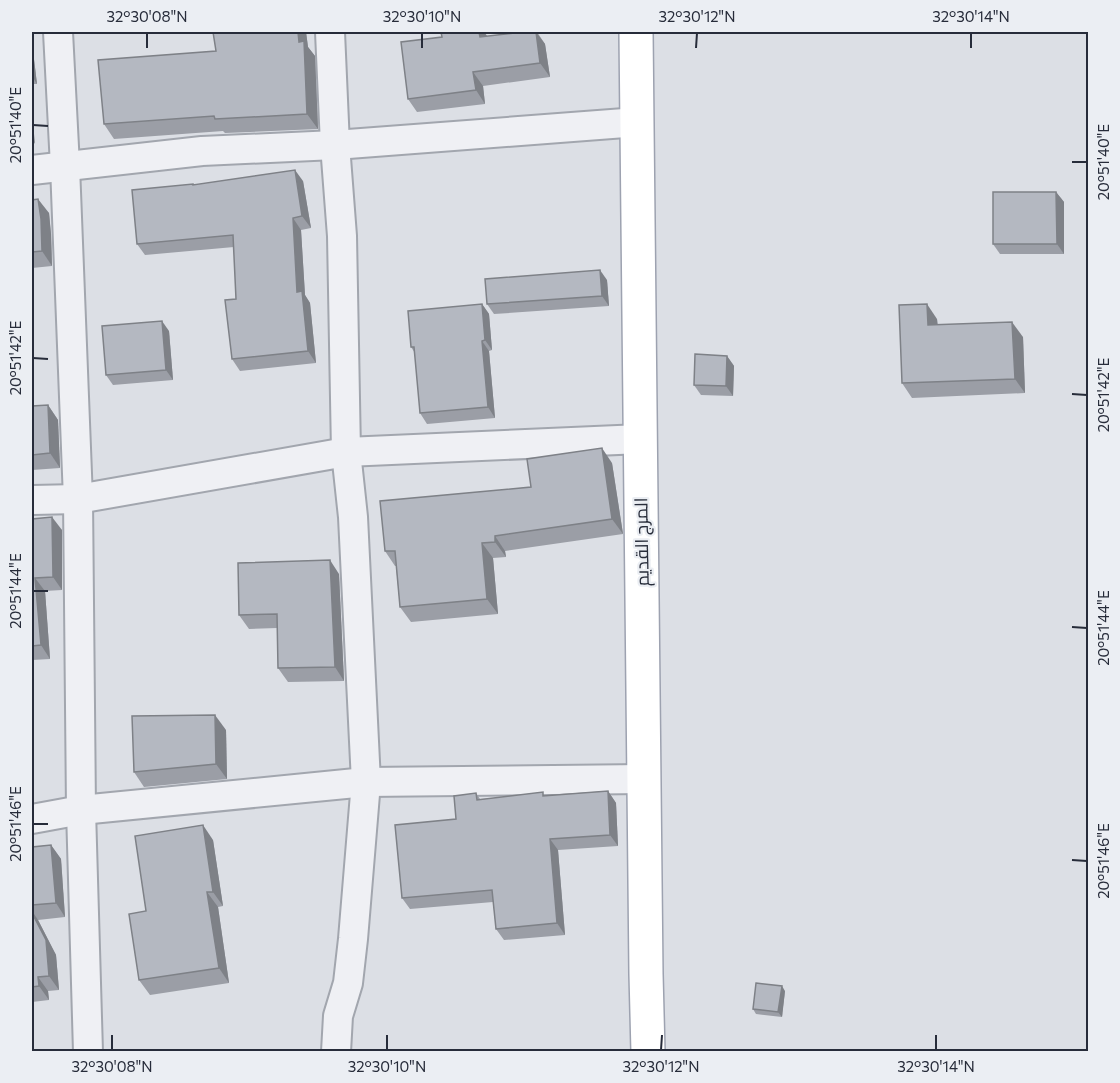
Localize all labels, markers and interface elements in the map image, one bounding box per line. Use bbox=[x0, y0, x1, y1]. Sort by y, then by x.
text: 32°30'08"N bbox=[106, 7, 188, 25]
text: 32°30'10"N bbox=[383, 7, 461, 25]
text: 32°30'12"N bbox=[659, 7, 736, 25]
text: 32°30'14"N bbox=[932, 7, 1010, 25]
text: 20°51'40"E bbox=[6, 87, 24, 163]
text: 20°51'40"E bbox=[1094, 124, 1112, 200]
text: 20°51'42"E bbox=[6, 321, 24, 395]
text: 20°51'42"E bbox=[1094, 358, 1112, 432]
street label: المرج القديم bbox=[629, 497, 655, 587]
text: 20°51'44"E bbox=[6, 553, 24, 629]
text: 20°51'44"E bbox=[1094, 590, 1112, 666]
text: 20°51'46"E bbox=[6, 786, 24, 862]
text: 20°51'46"E bbox=[1094, 823, 1112, 899]
text: 32°30'08"N bbox=[71, 1057, 153, 1075]
text: 32°30'10"N bbox=[348, 1057, 426, 1075]
text: 32°30'12"N bbox=[623, 1057, 700, 1075]
text: 32°30'14"N bbox=[897, 1057, 975, 1075]

